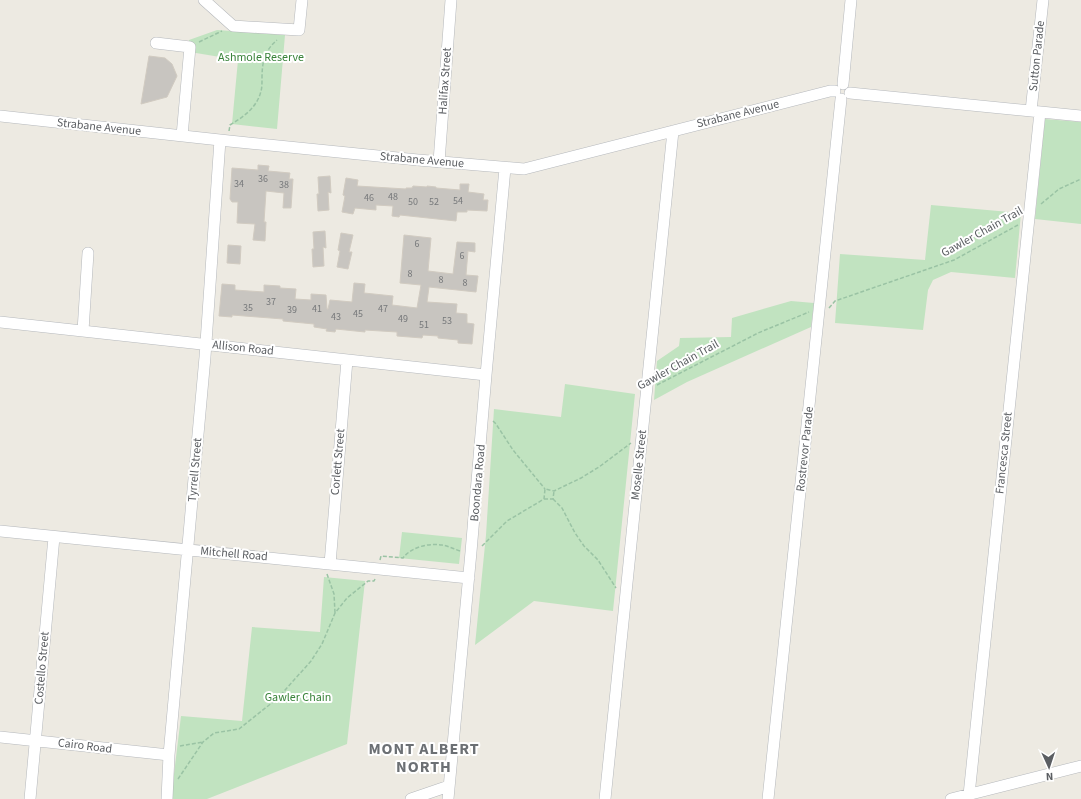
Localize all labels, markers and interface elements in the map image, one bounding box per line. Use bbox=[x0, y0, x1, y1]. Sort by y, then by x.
street label: Sutton Parade bbox=[1025, 20, 1049, 92]
street label: Halifax Street bbox=[434, 47, 456, 115]
park label: Ashmole Reserve bbox=[218, 49, 304, 66]
street label: Strabane Avenue bbox=[695, 96, 781, 132]
street label: Strabane Avenue bbox=[56, 114, 142, 140]
street label: Strabane Avenue bbox=[379, 148, 465, 172]
house number: 36 bbox=[258, 172, 268, 186]
house number: 34 bbox=[234, 177, 244, 191]
house number: 38 bbox=[279, 178, 289, 192]
house number: 48 bbox=[388, 190, 398, 204]
house number: 46 bbox=[364, 191, 374, 205]
house number: 54 bbox=[453, 194, 463, 208]
house number: 50 bbox=[408, 195, 418, 209]
house number: 52 bbox=[429, 195, 439, 209]
street label: Gawler Chain Trail bbox=[938, 203, 1026, 261]
house number: 6 bbox=[415, 237, 420, 251]
house number: 6 bbox=[460, 249, 465, 263]
house number: 8 bbox=[408, 267, 413, 281]
house number: 8 bbox=[439, 273, 444, 287]
house number: 8 bbox=[463, 276, 468, 290]
house number: 37 bbox=[266, 295, 276, 309]
house number: 35 bbox=[243, 301, 253, 315]
house number: 41 bbox=[312, 302, 322, 316]
house number: 47 bbox=[378, 302, 388, 316]
house number: 39 bbox=[287, 303, 297, 317]
house number: 45 bbox=[353, 307, 363, 321]
house number: 43 bbox=[331, 310, 341, 324]
house number: 49 bbox=[398, 312, 408, 326]
house number: 53 bbox=[442, 314, 452, 328]
house number: 51 bbox=[419, 318, 429, 332]
street label: Allison Road bbox=[211, 336, 275, 360]
street label: Gawler Chain Trail bbox=[634, 336, 722, 394]
street label: Rostrevor Parade bbox=[792, 406, 818, 492]
street label: Francesca Street bbox=[991, 411, 1017, 495]
street label: Corlett Street bbox=[327, 428, 349, 496]
street label: Moselle Street bbox=[627, 429, 651, 501]
street label: Tyrrell Street bbox=[184, 437, 206, 503]
street label: Boondara Road bbox=[466, 444, 490, 522]
street label: Mitchell Road bbox=[199, 543, 269, 565]
street label: Costello Street bbox=[30, 631, 54, 705]
park label: Gawler Chain bbox=[265, 689, 331, 706]
street label: Cairo Road bbox=[57, 734, 113, 758]
district label: MONT ALBERT NORTH bbox=[368, 738, 480, 778]
north arrow bbox=[1029, 747, 1069, 787]
text: N bbox=[1045, 769, 1054, 784]

